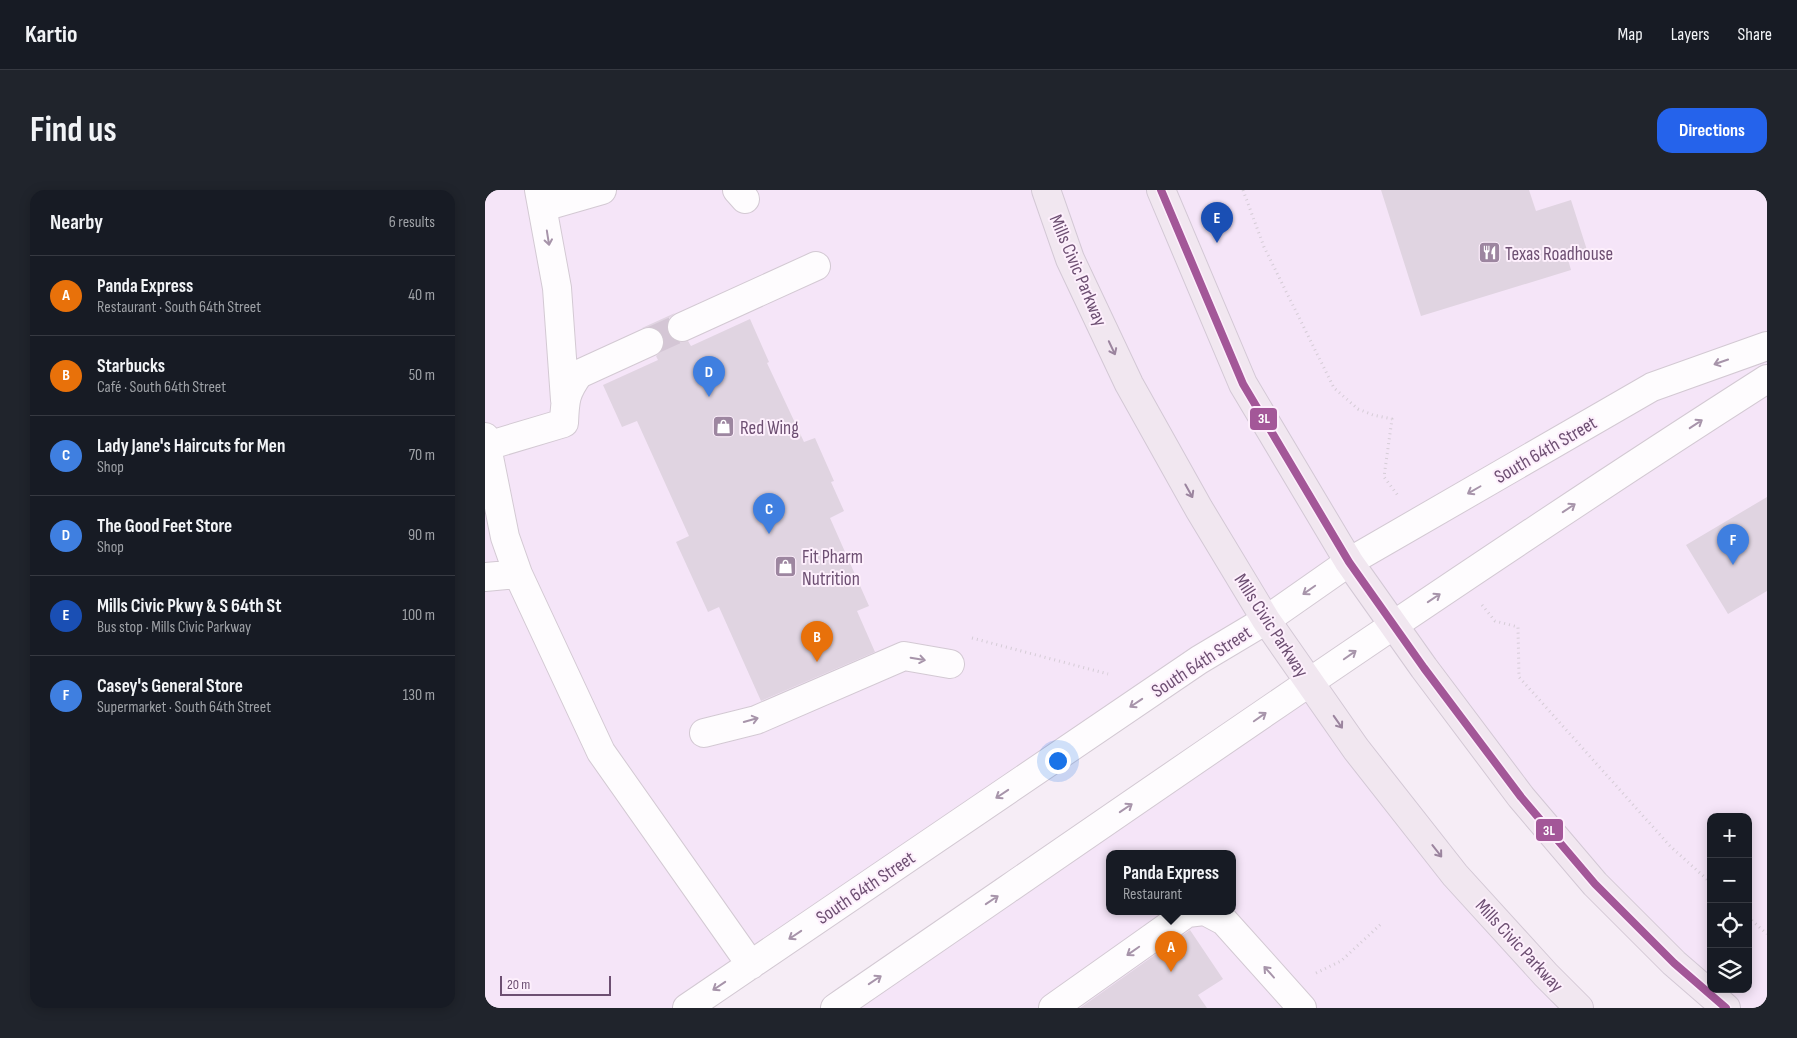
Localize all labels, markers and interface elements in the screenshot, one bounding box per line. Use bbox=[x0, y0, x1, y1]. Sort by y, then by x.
text: Kartio bbox=[25, 20, 77, 49]
text: Map bbox=[1618, 24, 1643, 45]
text: Layers bbox=[1671, 24, 1710, 45]
text: Share bbox=[1738, 24, 1772, 45]
button: Directions bbox=[1657, 108, 1767, 153]
text: Find us bbox=[30, 109, 117, 152]
pin: E bbox=[1201, 202, 1233, 243]
text: Nearby bbox=[50, 210, 103, 235]
street label: Mills Civic Parkway bbox=[1044, 211, 1112, 330]
text: 6 results bbox=[389, 213, 435, 232]
one-way arrow bbox=[543, 230, 553, 246]
restaurant icon: Texas Roadhouse bbox=[1477, 241, 1501, 265]
place label: Texas Roadhouse bbox=[1505, 243, 1613, 266]
text: Panda Express bbox=[97, 275, 193, 298]
text: A bbox=[62, 286, 70, 305]
text: 40 m bbox=[408, 286, 435, 305]
text: Restaurant · South 64th Street bbox=[97, 298, 261, 317]
one-way arrow bbox=[1108, 340, 1117, 355]
text: Starbucks bbox=[97, 355, 165, 378]
pin: D bbox=[693, 356, 725, 397]
one-way arrow bbox=[1713, 358, 1729, 368]
text: B bbox=[62, 366, 70, 385]
text: 50 m bbox=[409, 366, 435, 385]
text: Café · South 64th Street bbox=[97, 378, 226, 397]
line badge: 3L bbox=[1249, 407, 1278, 431]
text: 3L bbox=[1258, 410, 1270, 427]
street label: South 64th Street bbox=[1490, 412, 1601, 489]
shop icon: Red Wing bbox=[712, 415, 736, 439]
place label: Red Wing bbox=[740, 417, 799, 440]
one-way arrow bbox=[1689, 419, 1703, 429]
text: Lady Jane's Haircuts for Men bbox=[97, 435, 285, 458]
text: C bbox=[62, 446, 70, 465]
text: 70 m bbox=[409, 446, 435, 465]
text: Shop bbox=[97, 458, 124, 477]
one-way arrow bbox=[1184, 483, 1194, 498]
one-way arrow bbox=[1467, 486, 1482, 495]
pin: C bbox=[753, 493, 785, 534]
one-way arrow bbox=[1562, 503, 1576, 513]
text: The Good Feet Store bbox=[97, 515, 232, 538]
pin: F bbox=[1717, 524, 1749, 565]
text: D bbox=[62, 526, 70, 545]
text: 90 m bbox=[408, 526, 435, 545]
text: Shop bbox=[97, 538, 124, 557]
place label: Fit Pharm Nutrition bbox=[802, 546, 863, 591]
shop icon: Fit Pharm Nutrition bbox=[774, 555, 798, 579]
street label: Mills Civic Parkway bbox=[1229, 570, 1313, 682]
one-way arrow bbox=[1303, 585, 1317, 595]
one-way arrow bbox=[1426, 593, 1440, 603]
text: Mills Civic Pkwy & S 64th St bbox=[97, 595, 281, 618]
text: E bbox=[63, 606, 69, 625]
text: 100 m bbox=[402, 606, 435, 625]
text: Bus stop · Mills Civic Parkway bbox=[97, 618, 251, 637]
pin: B bbox=[801, 621, 833, 662]
street label: South 64th Street bbox=[1148, 621, 1256, 703]
one-way arrow bbox=[1343, 650, 1357, 660]
one-way arrow bbox=[910, 654, 926, 664]
text: Casey's General Store bbox=[97, 675, 243, 698]
text: F bbox=[63, 686, 69, 705]
text: 130 m bbox=[403, 686, 435, 705]
text: Supermarket · South 64th Street bbox=[97, 698, 271, 717]
one-way arrow bbox=[1129, 698, 1143, 708]
one-way arrow bbox=[1253, 712, 1267, 722]
one-way arrow bbox=[743, 715, 759, 725]
one-way arrow bbox=[1333, 715, 1343, 729]
your location bbox=[1045, 748, 1071, 774]
one-way arrow bbox=[995, 789, 1009, 799]
one-way arrow bbox=[1119, 803, 1133, 813]
map controls bbox=[1707, 813, 1752, 993]
button: + bbox=[1707, 813, 1752, 858]
line badge: 3L bbox=[1535, 818, 1564, 842]
text: 3L bbox=[1543, 822, 1555, 839]
one-way arrow bbox=[1431, 844, 1442, 857]
street label: South 64th Street bbox=[812, 847, 920, 930]
popup bbox=[1106, 850, 1236, 915]
button: − bbox=[1707, 858, 1752, 903]
text: Panda Express bbox=[1123, 862, 1219, 885]
text: Restaurant bbox=[1123, 885, 1182, 904]
one-way arrow bbox=[985, 895, 999, 905]
street label: Mills Civic Parkway bbox=[1470, 895, 1568, 998]
button: locate bbox=[1707, 903, 1752, 948]
one-way arrow bbox=[789, 930, 803, 940]
pin: A bbox=[1155, 931, 1187, 972]
one-way arrow bbox=[1126, 946, 1140, 956]
button: layers bbox=[1707, 948, 1752, 993]
one-way arrow bbox=[1263, 965, 1275, 978]
scale bar bbox=[500, 973, 611, 996]
one-way arrow bbox=[868, 975, 882, 985]
text: 20 m bbox=[507, 976, 530, 993]
one-way arrow bbox=[713, 982, 727, 992]

